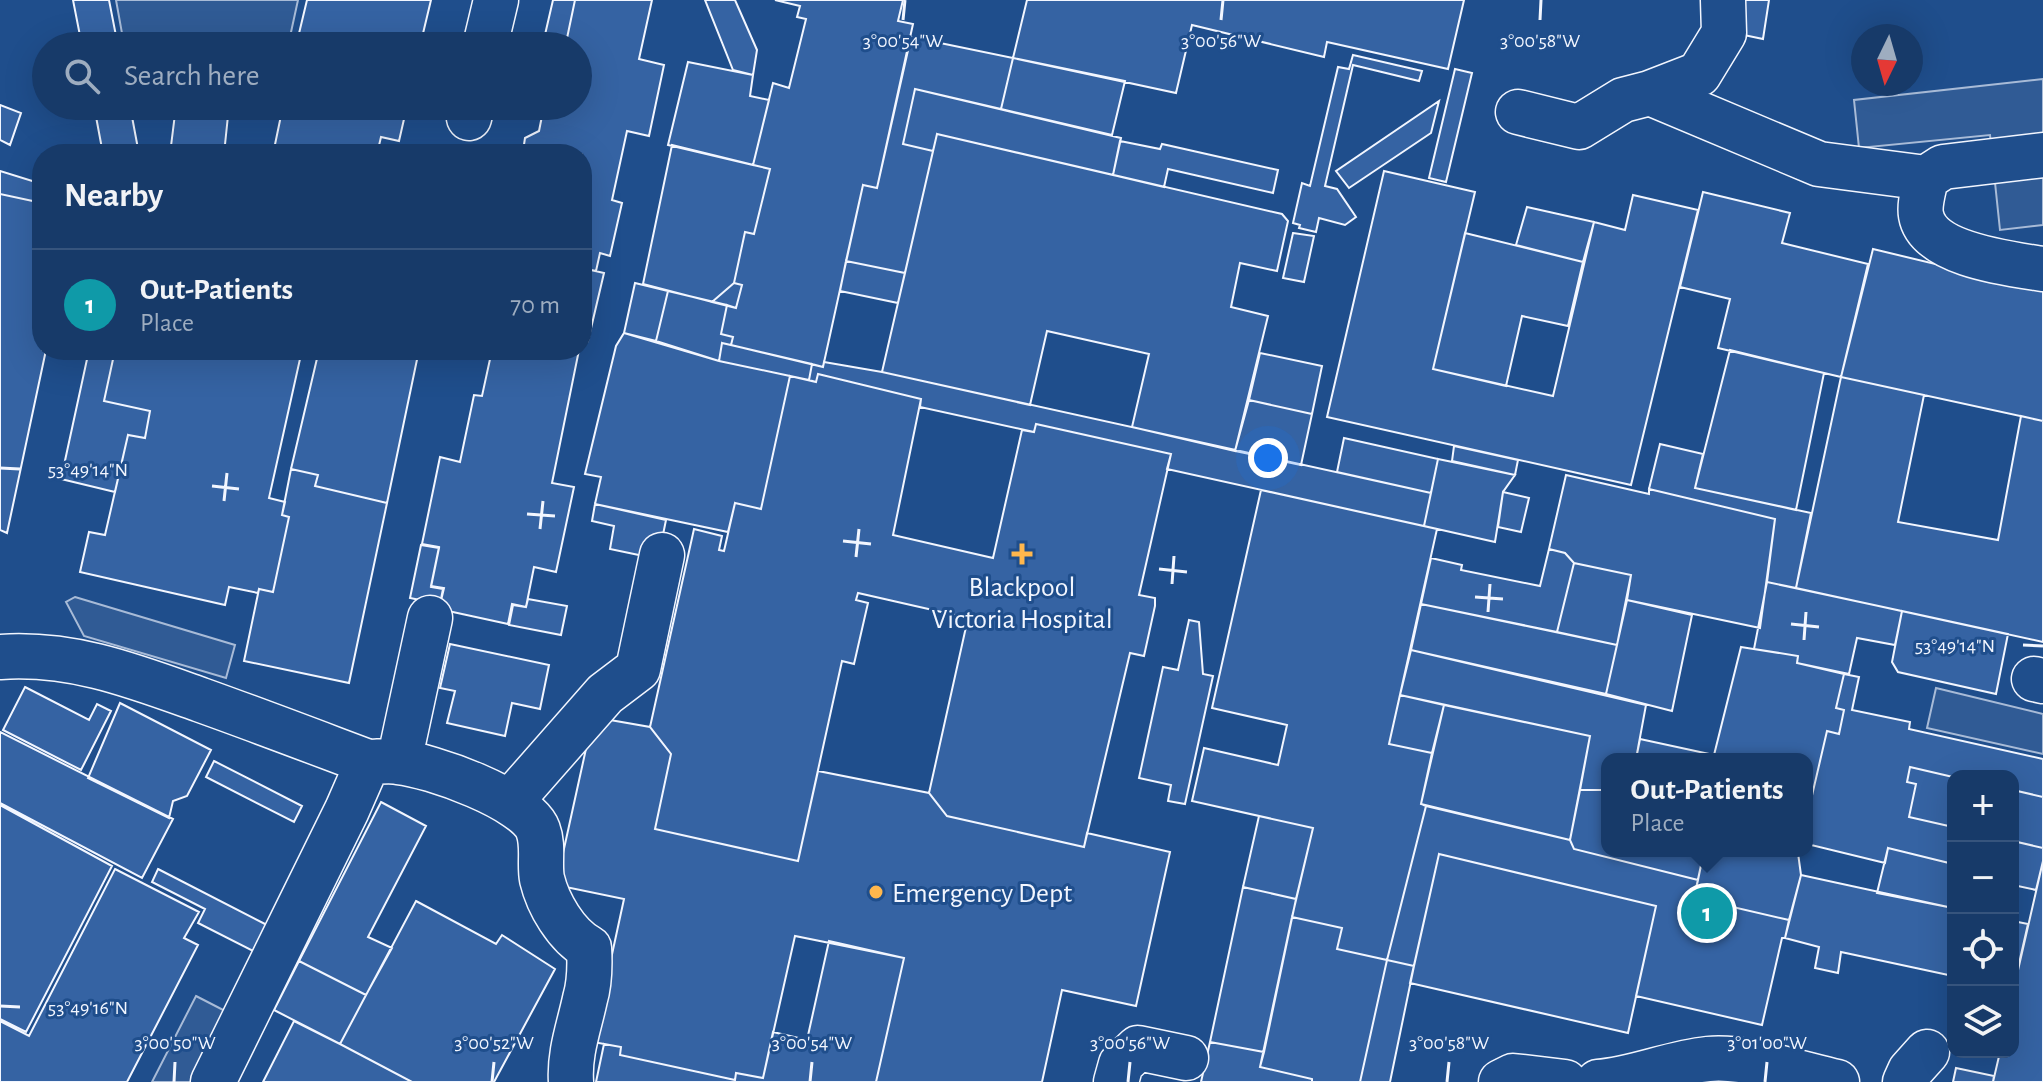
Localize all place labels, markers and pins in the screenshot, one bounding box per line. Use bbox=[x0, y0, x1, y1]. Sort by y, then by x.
marker: Blackpool Victoria Hospital bbox=[1011, 543, 1033, 565]
place label: Blackpool Victoria Hospital bbox=[931, 574, 1113, 634]
place label: Emergency Dept bbox=[892, 880, 1072, 908]
marker: Emergency Dept bbox=[867, 883, 885, 901]
pin: 1 bbox=[1681, 883, 1733, 943]

